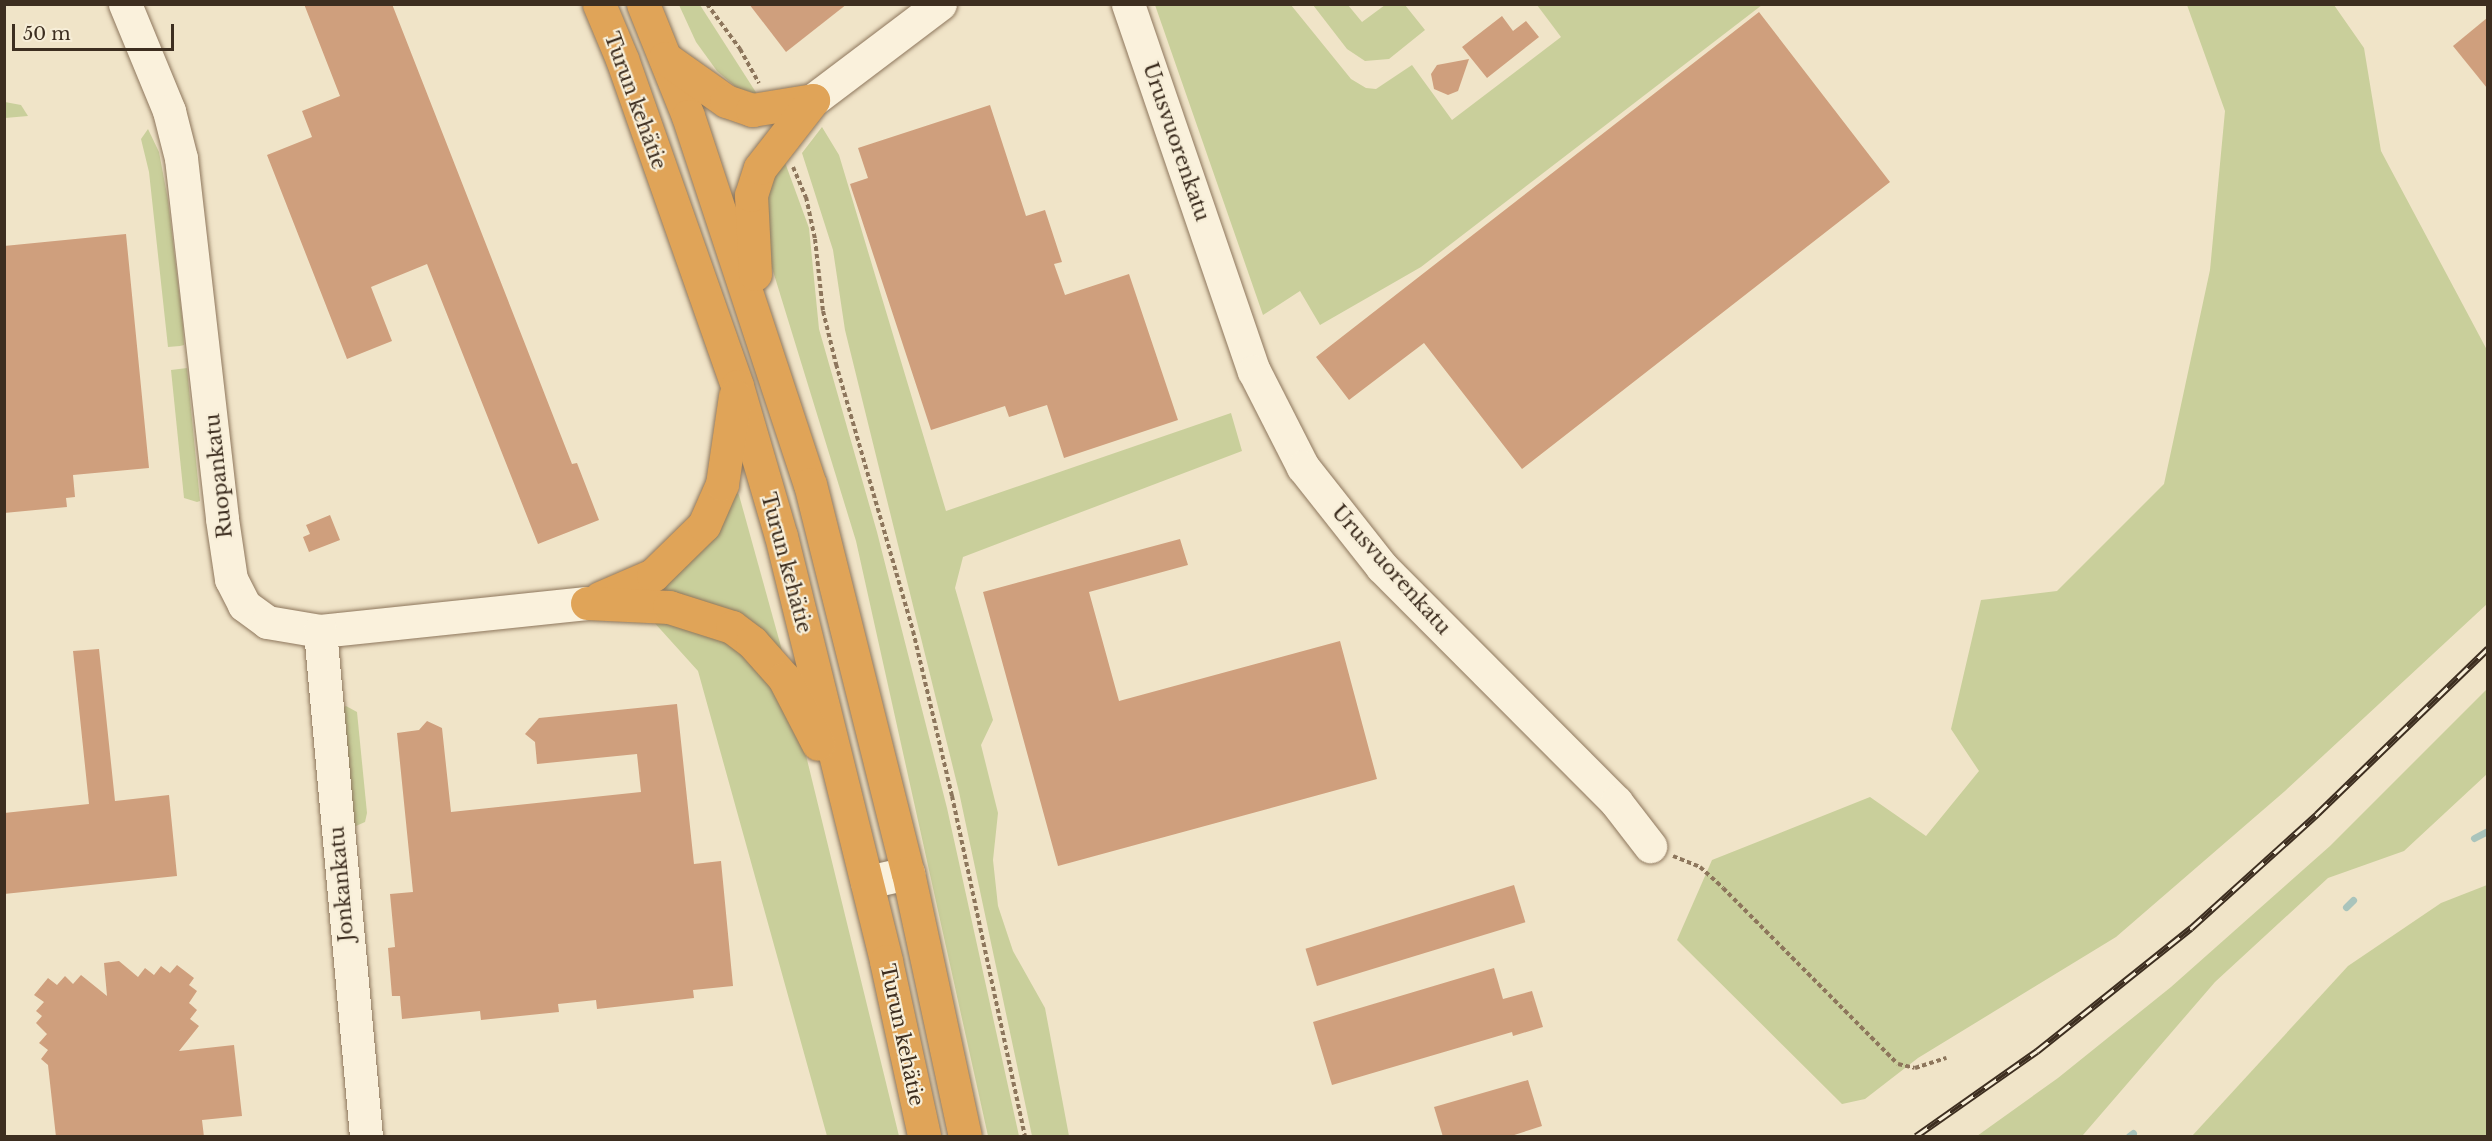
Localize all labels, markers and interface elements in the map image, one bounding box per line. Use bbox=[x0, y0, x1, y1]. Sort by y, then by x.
scale bar bbox=[15, 12, 177, 50]
text: 50 m bbox=[23, 23, 71, 45]
street label: Turun kehätie bbox=[599, 29, 671, 173]
street label: Urusvuorenkatu bbox=[1138, 60, 1214, 224]
street label: Ruopankatu bbox=[201, 413, 237, 539]
street label: Turun kehätie bbox=[756, 490, 816, 636]
street label: Urusvuorenkatu bbox=[1327, 500, 1455, 640]
street label: Jonkankatu bbox=[325, 825, 359, 943]
street label: Turun kehätie bbox=[875, 962, 929, 1108]

